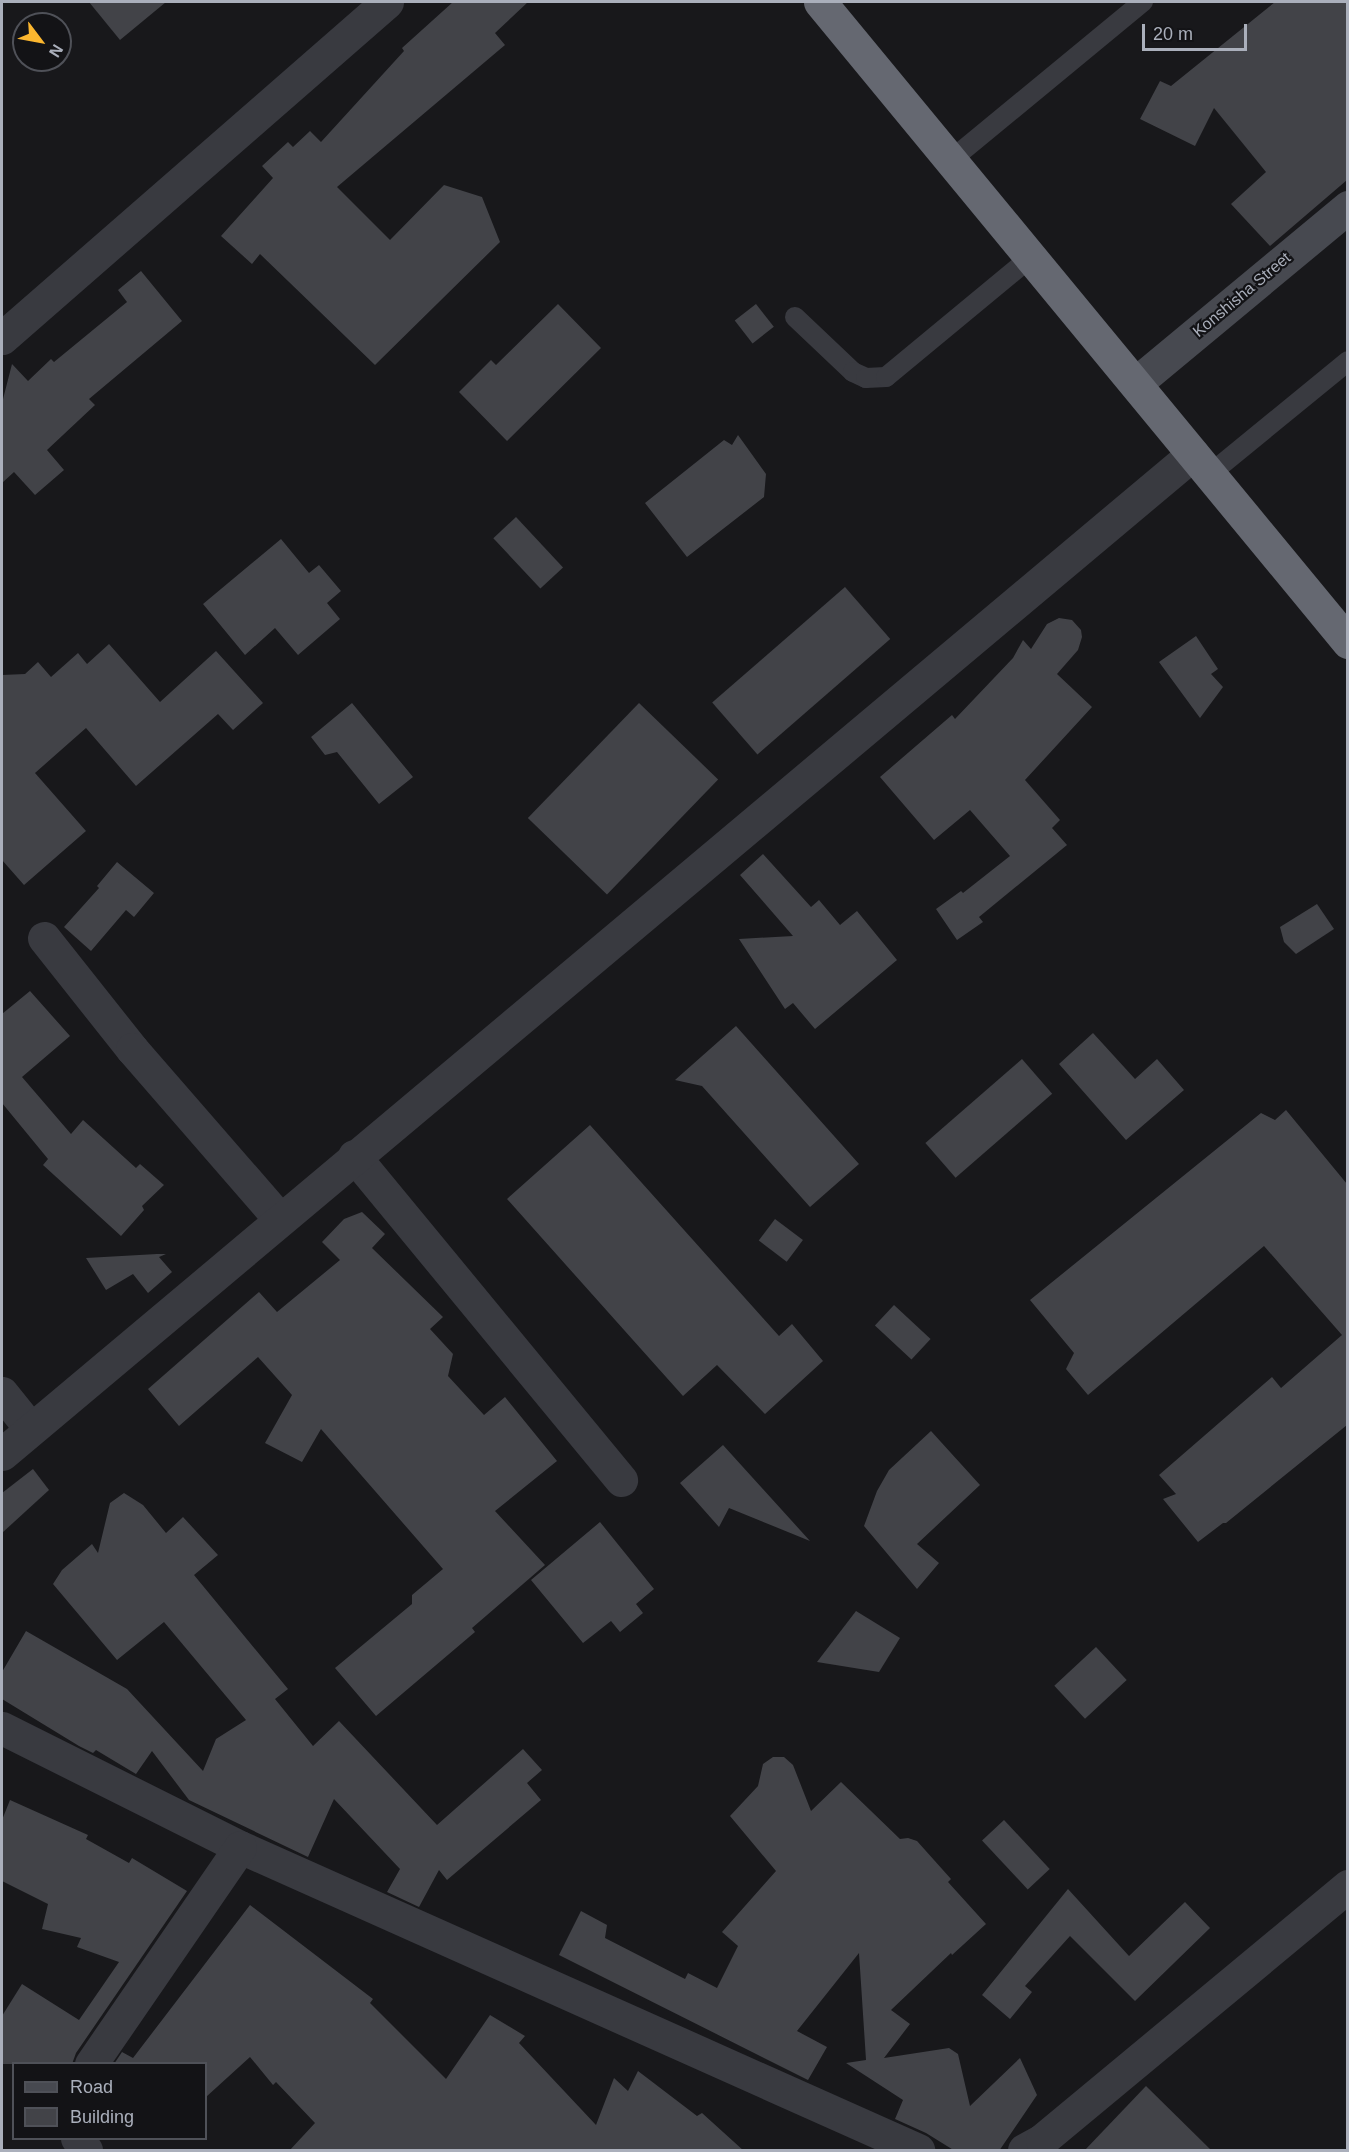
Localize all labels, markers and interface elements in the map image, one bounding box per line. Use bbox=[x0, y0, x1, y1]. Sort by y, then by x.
north arrow bbox=[12, 12, 72, 72]
scale bar bbox=[1145, 12, 1250, 50]
text: 20 m bbox=[1153, 24, 1193, 44]
text: N bbox=[46, 41, 66, 60]
street label: Konshisha Street bbox=[1189, 248, 1295, 342]
legend bbox=[12, 2062, 207, 2140]
text: Road bbox=[70, 2077, 113, 2097]
text: Building bbox=[70, 2107, 134, 2127]

